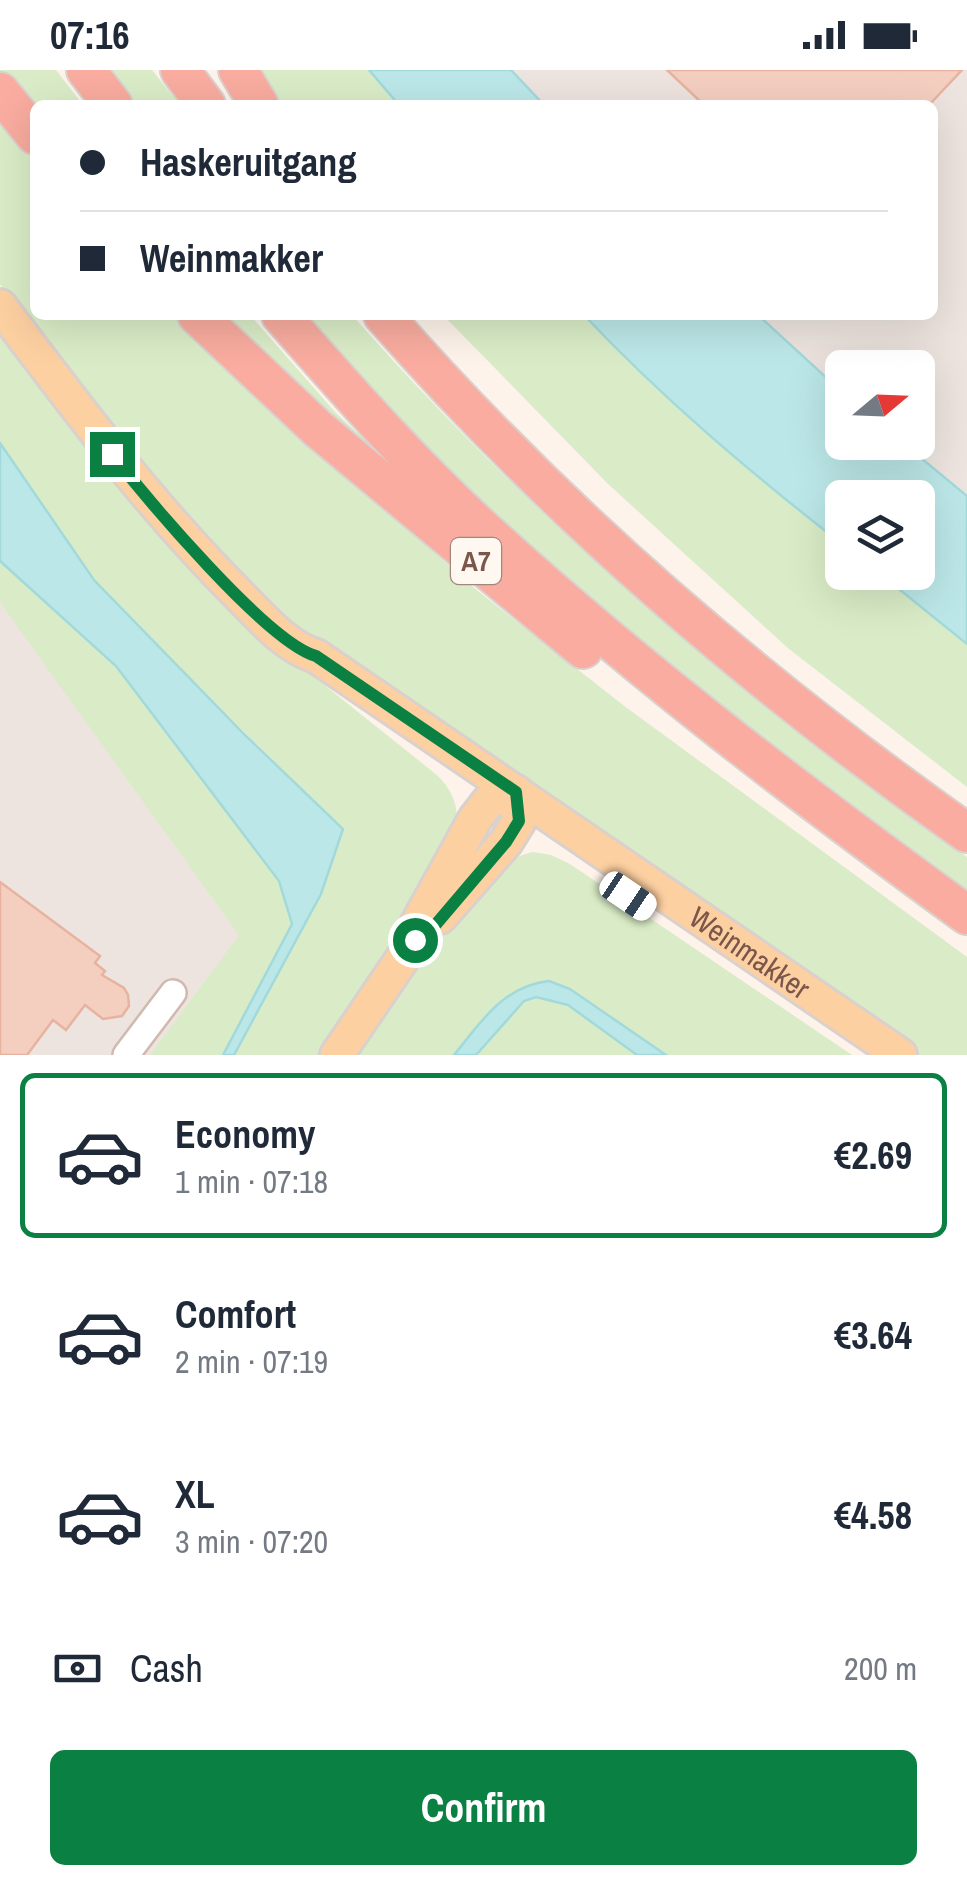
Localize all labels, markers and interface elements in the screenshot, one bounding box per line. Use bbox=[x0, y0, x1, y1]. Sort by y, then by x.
text: 07:16 bbox=[50, 10, 130, 61]
text: Haskeruitgang bbox=[140, 137, 356, 188]
text: Weinmakker bbox=[140, 233, 323, 284]
north arrow bbox=[825, 350, 935, 460]
map controls bbox=[825, 350, 935, 590]
route end bbox=[90, 432, 135, 477]
button: layers bbox=[825, 480, 935, 590]
road number: A7 bbox=[451, 538, 501, 584]
car bbox=[595, 867, 661, 925]
street label: Weinmakker bbox=[682, 897, 819, 1008]
route start bbox=[393, 918, 438, 963]
text: Economy bbox=[175, 1109, 315, 1160]
icon: car bbox=[55, 1111, 145, 1201]
text: €2.69 bbox=[834, 1130, 912, 1181]
text: 1 min · 07:18 bbox=[175, 1160, 328, 1203]
text: Comfort bbox=[175, 1289, 296, 1340]
icon: car bbox=[55, 1291, 145, 1381]
text: €3.64 bbox=[834, 1310, 912, 1361]
text: 2 min · 07:19 bbox=[175, 1340, 328, 1383]
text: XL bbox=[175, 1469, 215, 1520]
icon: car bbox=[55, 1471, 145, 1561]
text: €4.58 bbox=[834, 1490, 912, 1541]
text: 3 min · 07:20 bbox=[175, 1520, 328, 1563]
icon: cash bbox=[50, 1641, 105, 1696]
text: Cash bbox=[130, 1643, 203, 1694]
text: 200 m bbox=[844, 1647, 917, 1690]
button: Confirm bbox=[50, 1750, 917, 1865]

